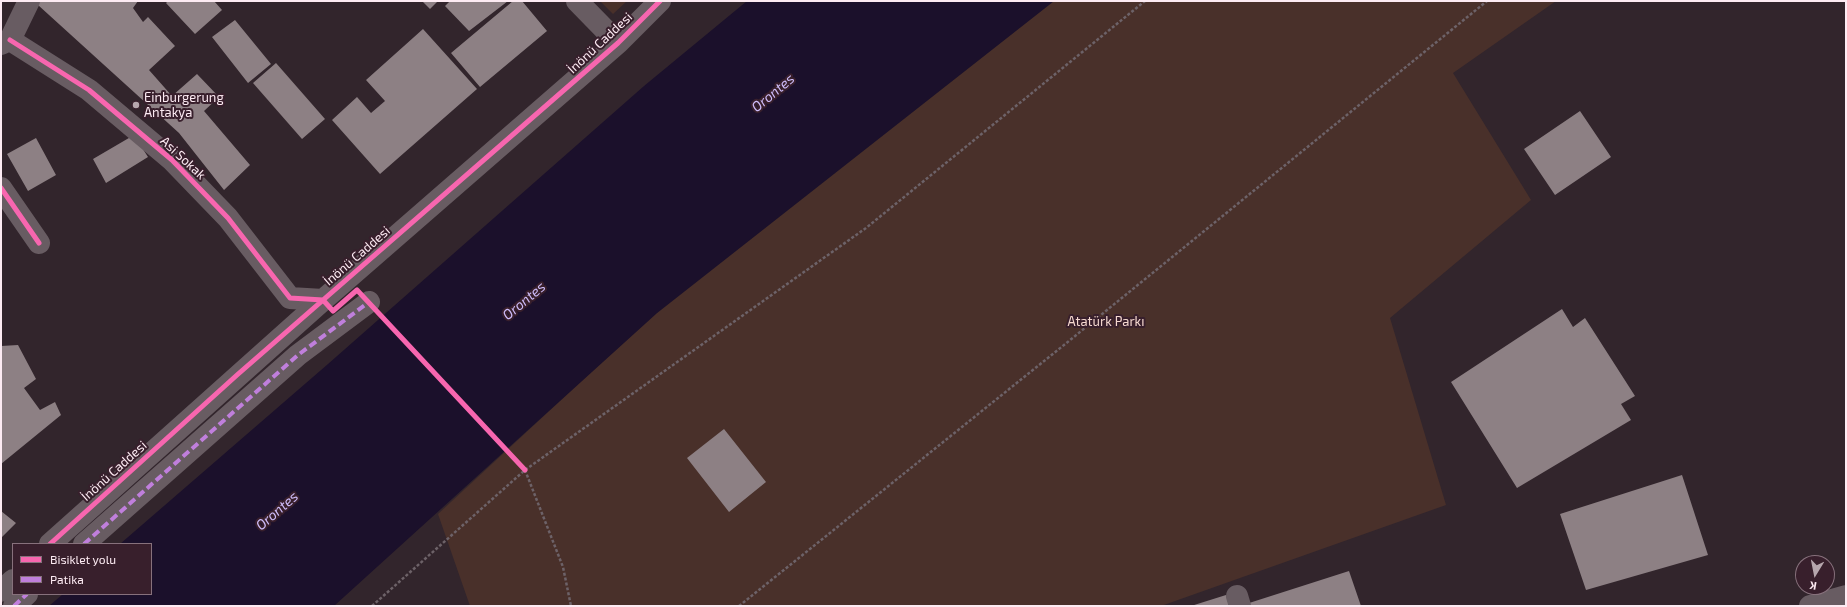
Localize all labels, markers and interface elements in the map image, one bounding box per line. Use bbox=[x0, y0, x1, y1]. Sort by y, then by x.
street label: İnönü Caddesi bbox=[565, 9, 635, 77]
water label: Orontes bbox=[748, 70, 798, 116]
place label: Einburgerung Antakya bbox=[144, 90, 224, 121]
marker: Einburgerung Antakya bbox=[131, 100, 141, 110]
street label: Asi Sokak bbox=[157, 133, 209, 183]
street label: İnönü Caddesi bbox=[321, 223, 393, 289]
water label: Orontes bbox=[499, 278, 549, 324]
park label: Atatürk Parkı bbox=[1068, 314, 1144, 330]
street label: İnönü Caddesi bbox=[78, 438, 150, 504]
water label: Orontes bbox=[252, 488, 302, 534]
legend bbox=[12, 543, 152, 595]
text: Bisiklet yolu bbox=[50, 552, 116, 566]
north arrow bbox=[1795, 555, 1835, 595]
text: Patika bbox=[50, 572, 84, 586]
text: K bbox=[1808, 579, 1818, 593]

